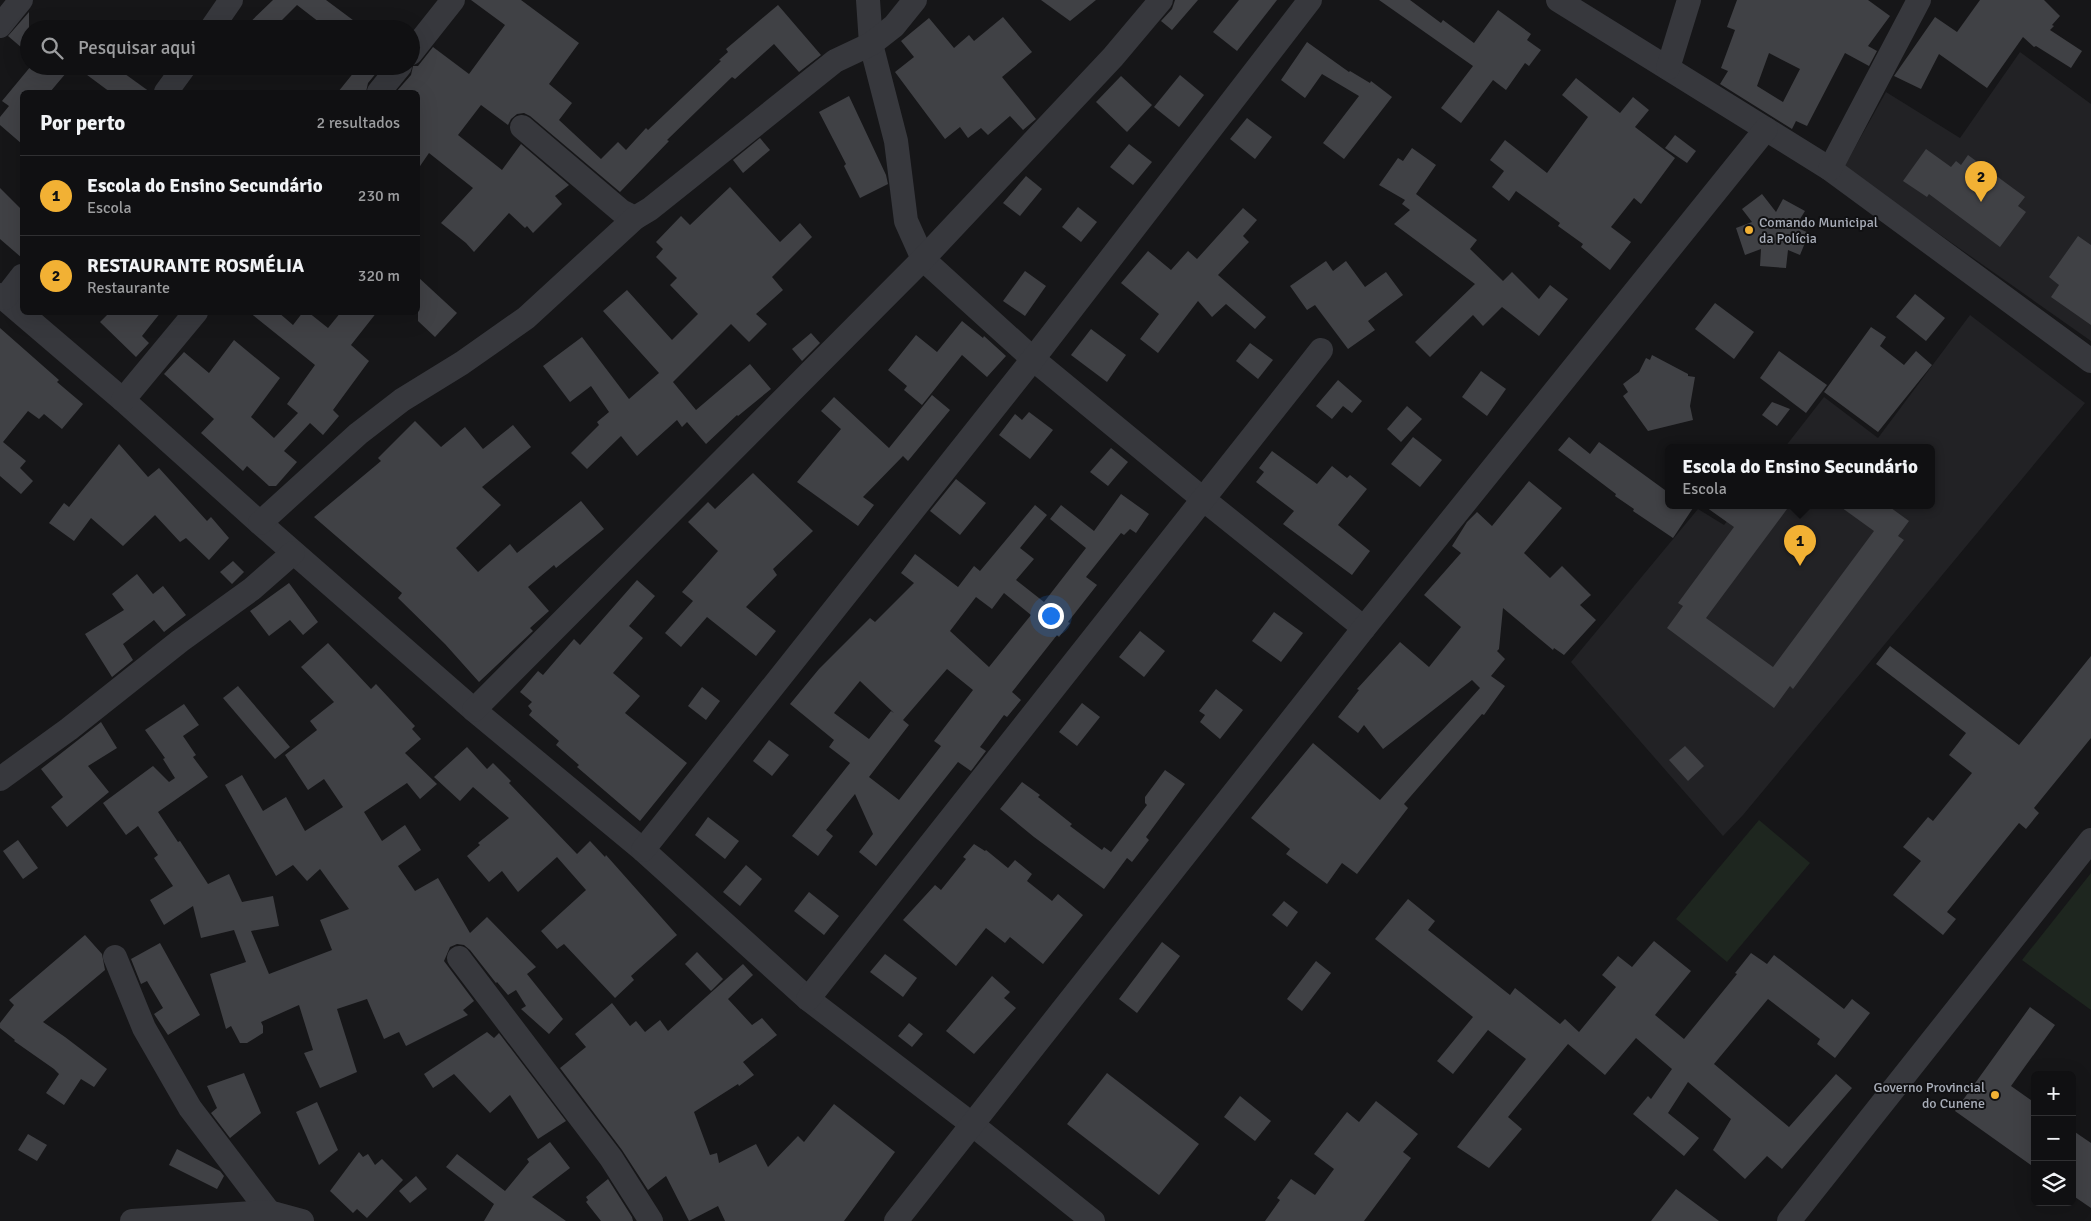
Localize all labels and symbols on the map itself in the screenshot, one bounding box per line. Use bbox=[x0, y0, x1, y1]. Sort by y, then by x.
pin: 2 bbox=[1965, 161, 1997, 202]
place label: Comando Municipal da Polícia bbox=[1759, 214, 1878, 247]
marker: Comando Municipal da Polícia bbox=[1743, 224, 1755, 236]
pin: 1 bbox=[1784, 525, 1816, 566]
your location bbox=[1038, 603, 1064, 629]
place label: Governo Provincial do Cunene bbox=[1873, 1079, 1985, 1112]
marker: Governo Provincial do Cunene bbox=[1989, 1089, 2001, 1101]

